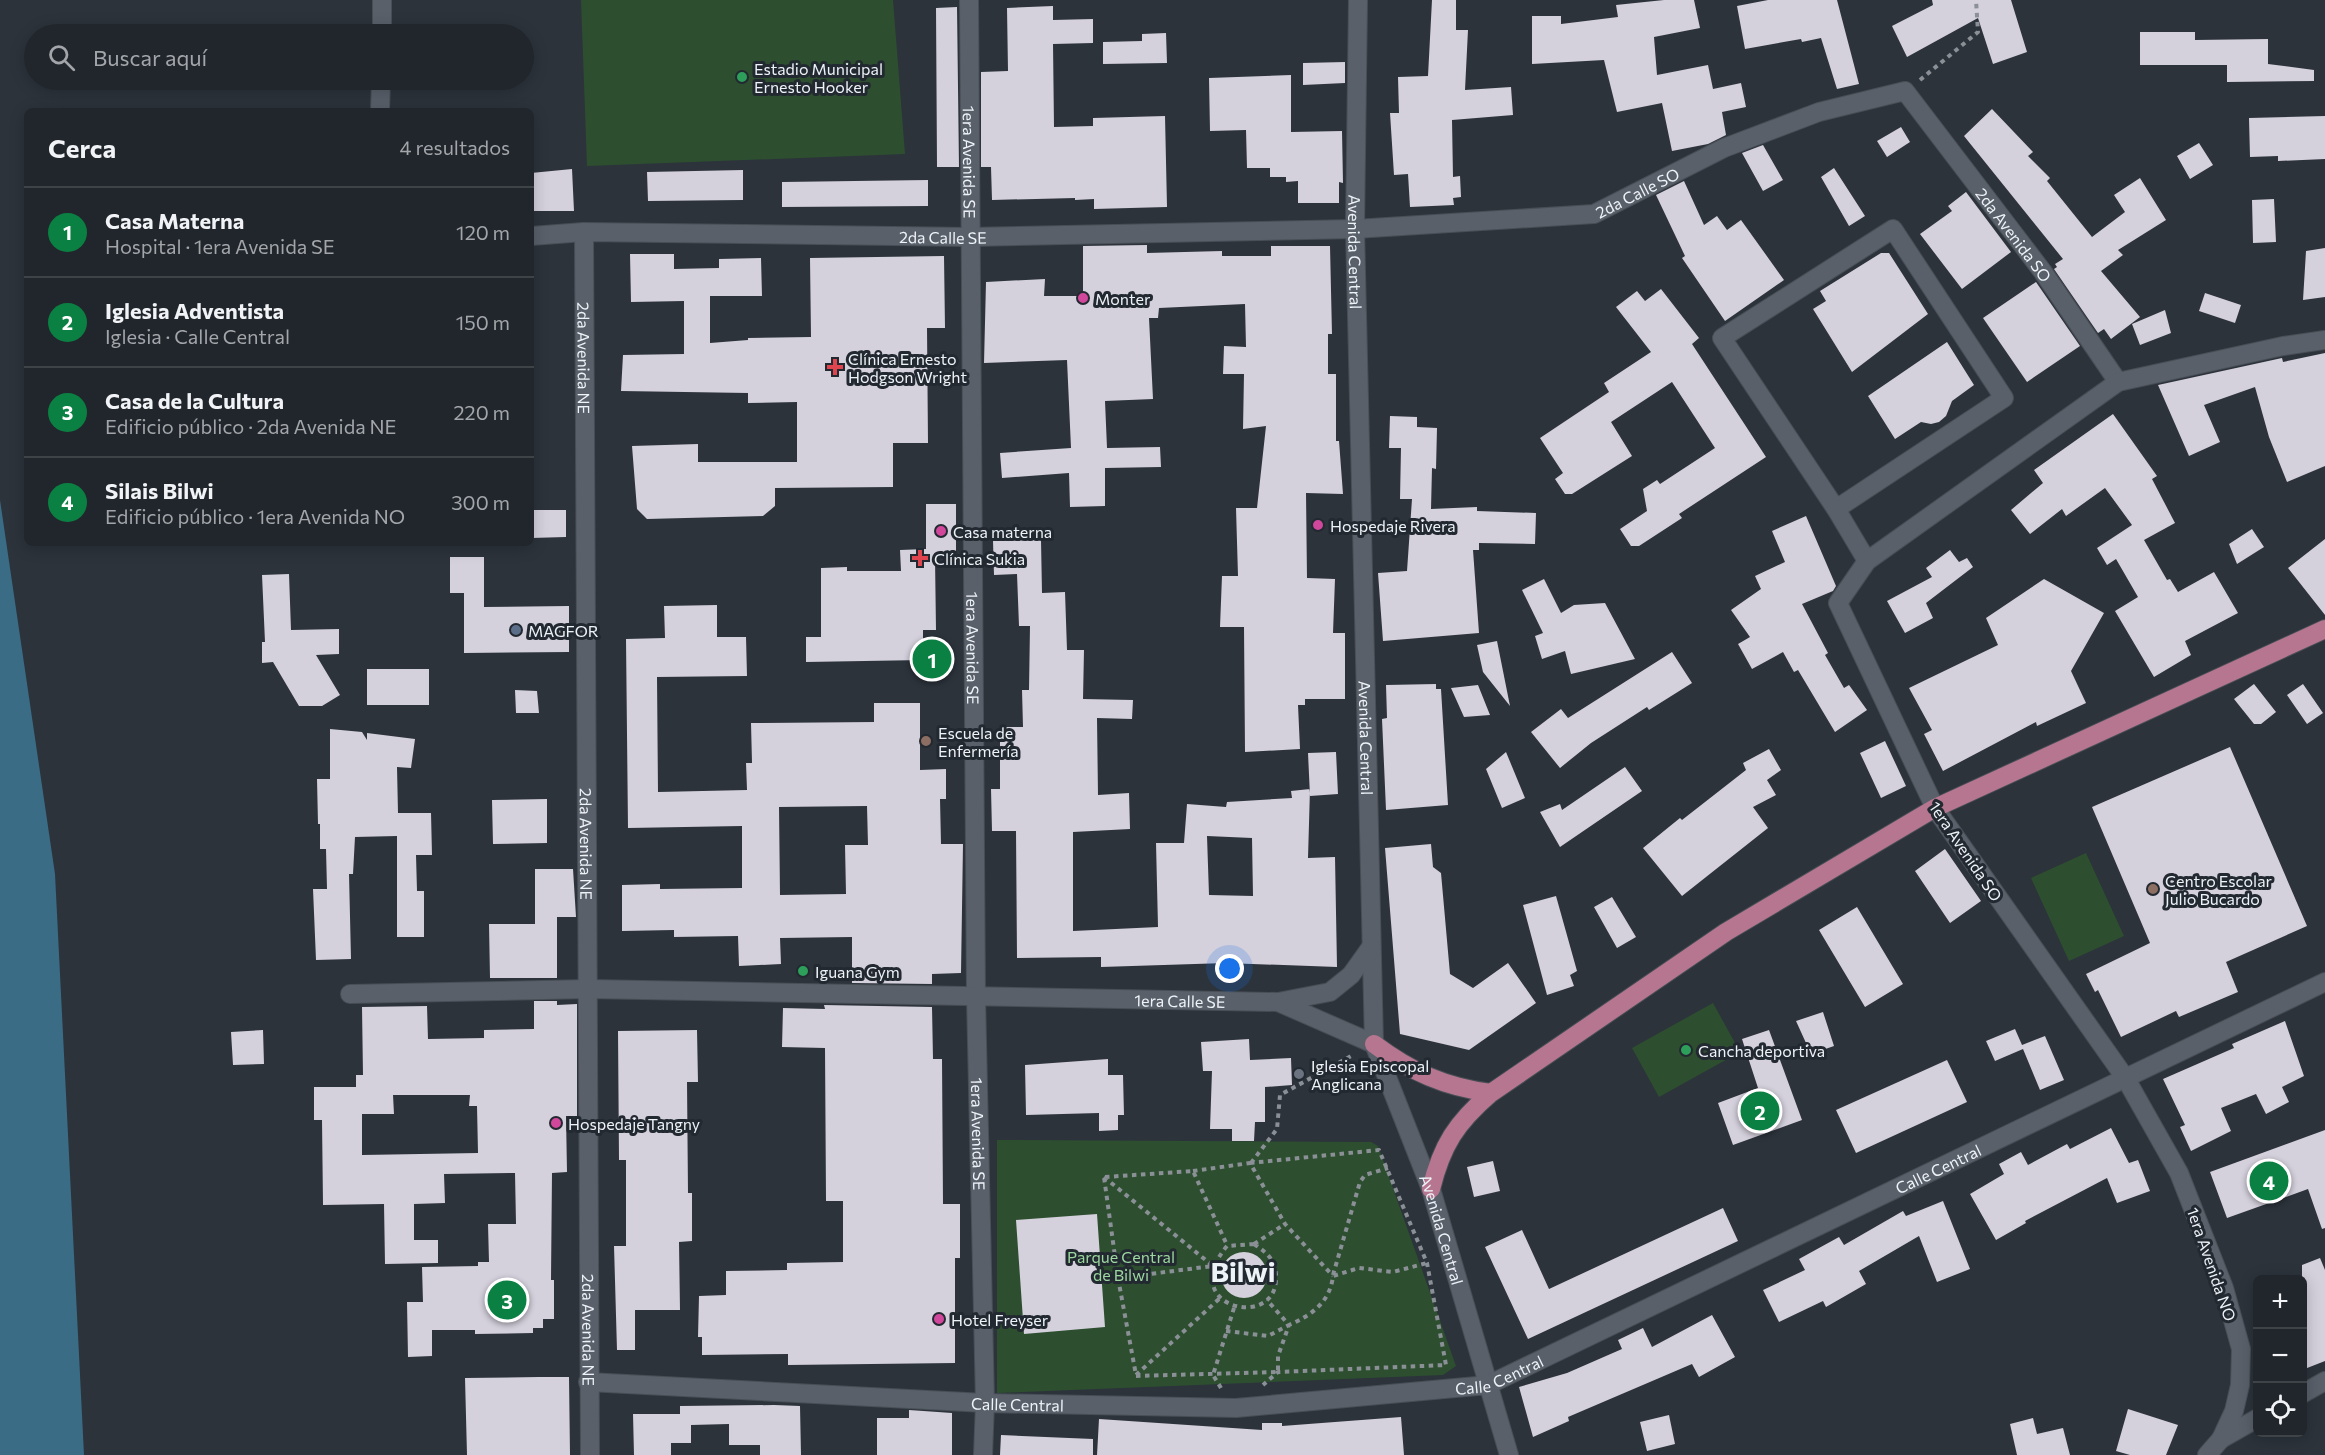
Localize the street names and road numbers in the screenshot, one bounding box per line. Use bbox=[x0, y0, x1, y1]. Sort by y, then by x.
street label: 1era Avenida SE bbox=[960, 106, 980, 218]
street label: 2da Calle SO bbox=[1592, 163, 1682, 221]
street label: 2da Avenida SO bbox=[1973, 184, 2056, 285]
street label: Avenida Central bbox=[1345, 195, 1366, 310]
street label: 2da Calle SE bbox=[899, 227, 987, 247]
street label: 2da Avenida NE bbox=[575, 302, 594, 414]
street label: 1era Avenida SE bbox=[964, 592, 983, 704]
street label: Avenida Central bbox=[1356, 680, 1378, 795]
street label: 2da Avenida NE bbox=[577, 788, 597, 900]
street label: 1era Avenida SO bbox=[1926, 798, 2006, 904]
street label: 1era Calle SE bbox=[1134, 990, 1225, 1011]
street label: 1era Avenida SE bbox=[968, 1077, 990, 1190]
street label: Calle Central bbox=[1892, 1140, 1984, 1197]
street label: Avenida Central bbox=[1417, 1171, 1468, 1287]
street label: 1era Avenida NO bbox=[2184, 1205, 2240, 1323]
street label: 2da Avenida NE bbox=[580, 1274, 599, 1386]
street label: Calle Central bbox=[1454, 1351, 1546, 1397]
street label: Calle Central bbox=[971, 1393, 1064, 1414]

